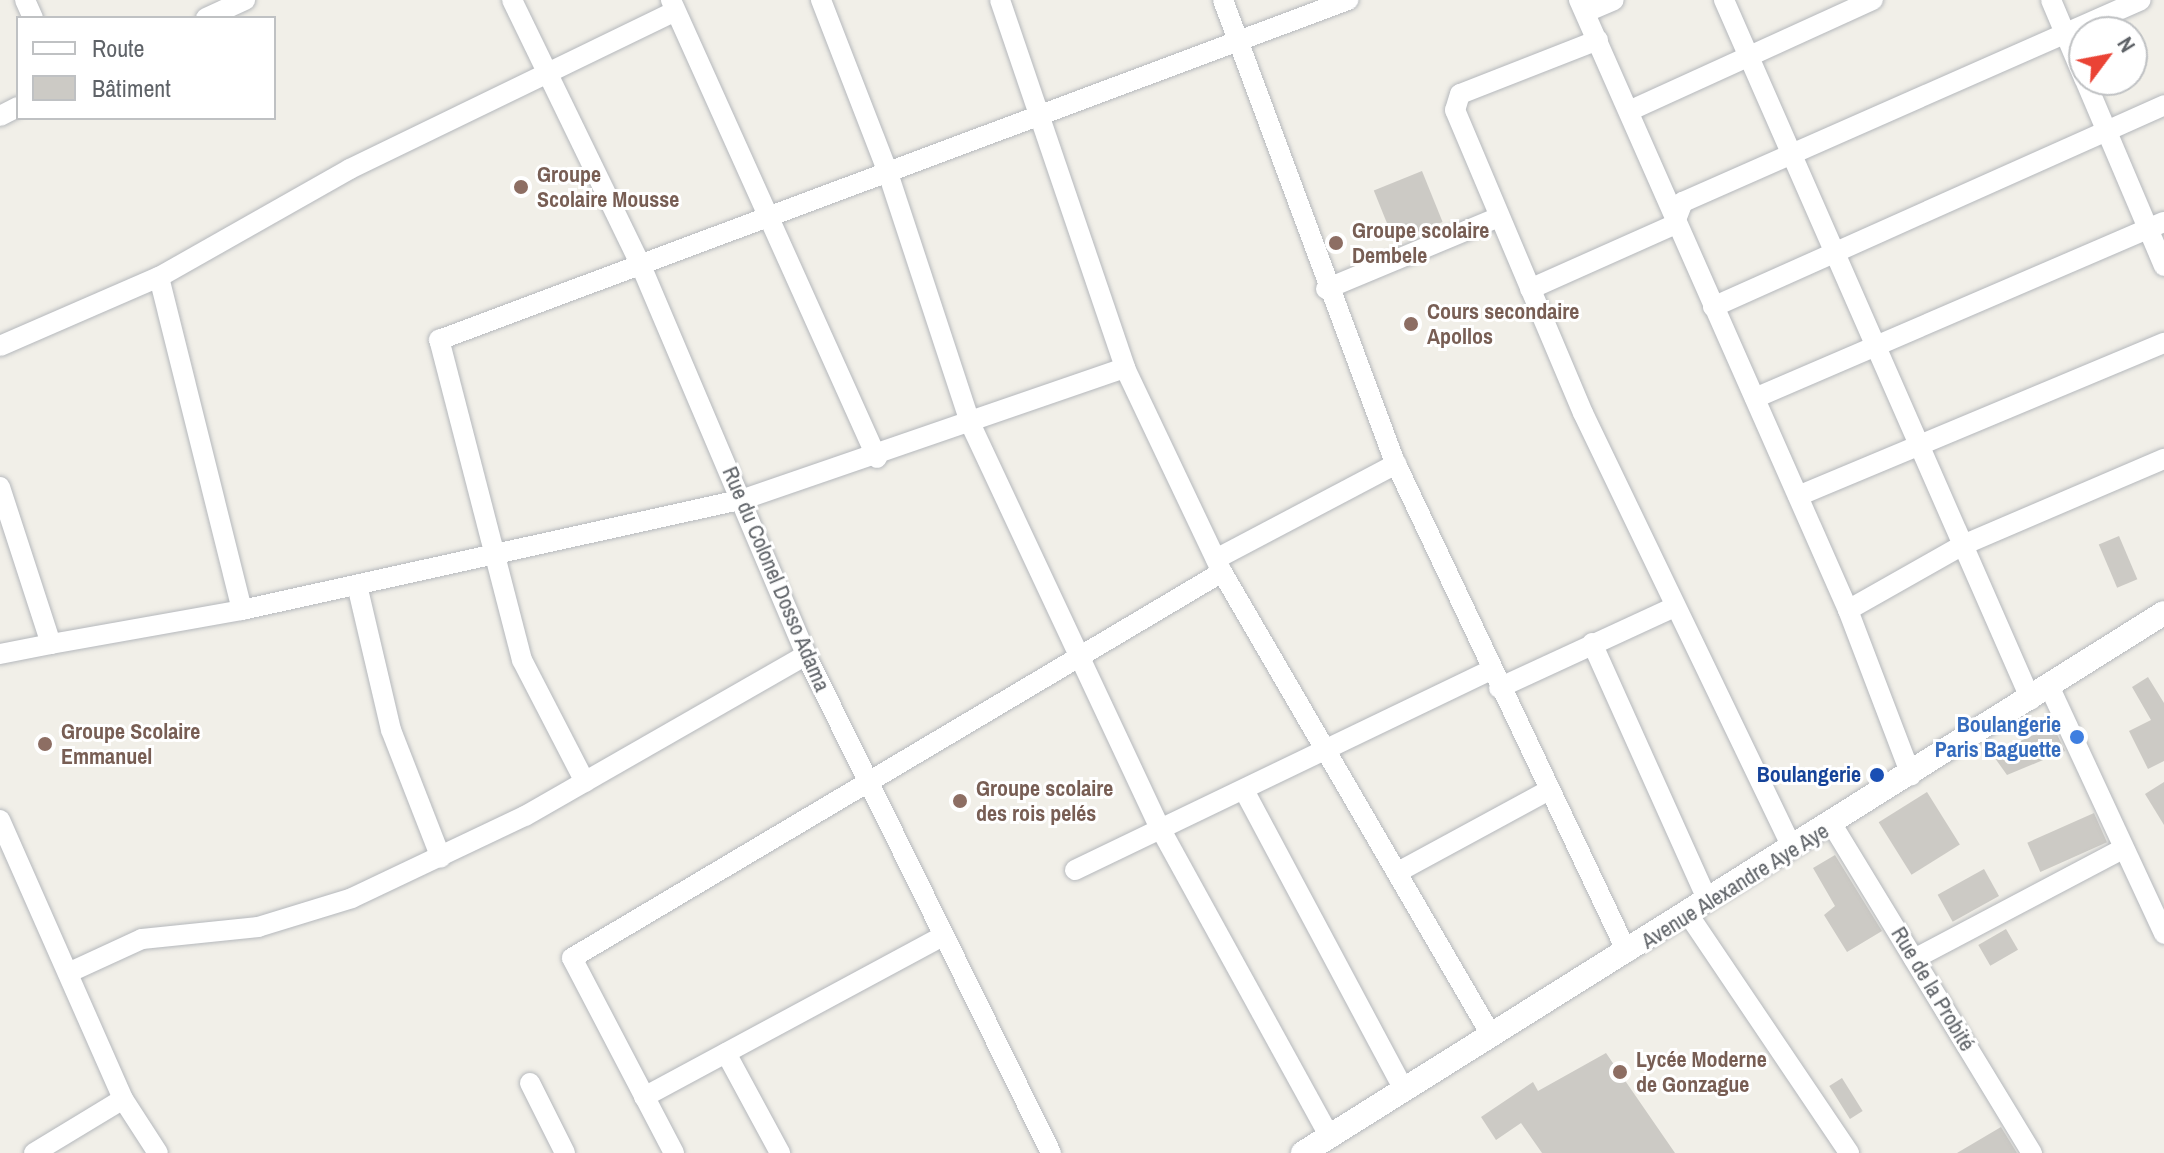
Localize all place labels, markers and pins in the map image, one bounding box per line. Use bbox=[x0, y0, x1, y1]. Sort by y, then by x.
place label: Groupe Scolaire Mousse bbox=[537, 161, 679, 212]
marker: Groupe Scolaire Mousse bbox=[512, 178, 530, 196]
place label: Groupe scolaire Dembele bbox=[1352, 217, 1489, 268]
marker: Groupe scolaire Dembele bbox=[1327, 234, 1345, 252]
place label: Cours secondaire Apollos bbox=[1427, 298, 1579, 350]
marker: Cours secondaire Apollos bbox=[1402, 315, 1420, 333]
place label: Boulangerie Paris Baguette bbox=[1935, 711, 2061, 762]
place label: Groupe Scolaire Emmanuel bbox=[61, 718, 200, 770]
marker: Boulangerie Paris Baguette bbox=[2068, 728, 2086, 746]
marker: Groupe Scolaire Emmanuel bbox=[36, 735, 54, 753]
place label: Boulangerie bbox=[1757, 762, 1861, 788]
marker: Boulangerie bbox=[1868, 766, 1886, 784]
place label: Groupe scolaire des rois pelés bbox=[976, 775, 1113, 826]
marker: Groupe scolaire des rois pelés bbox=[951, 792, 969, 810]
place label: Lycée Moderne de Gonzague bbox=[1636, 1046, 1767, 1098]
marker: Lycée Moderne de Gonzague bbox=[1611, 1063, 1629, 1081]

